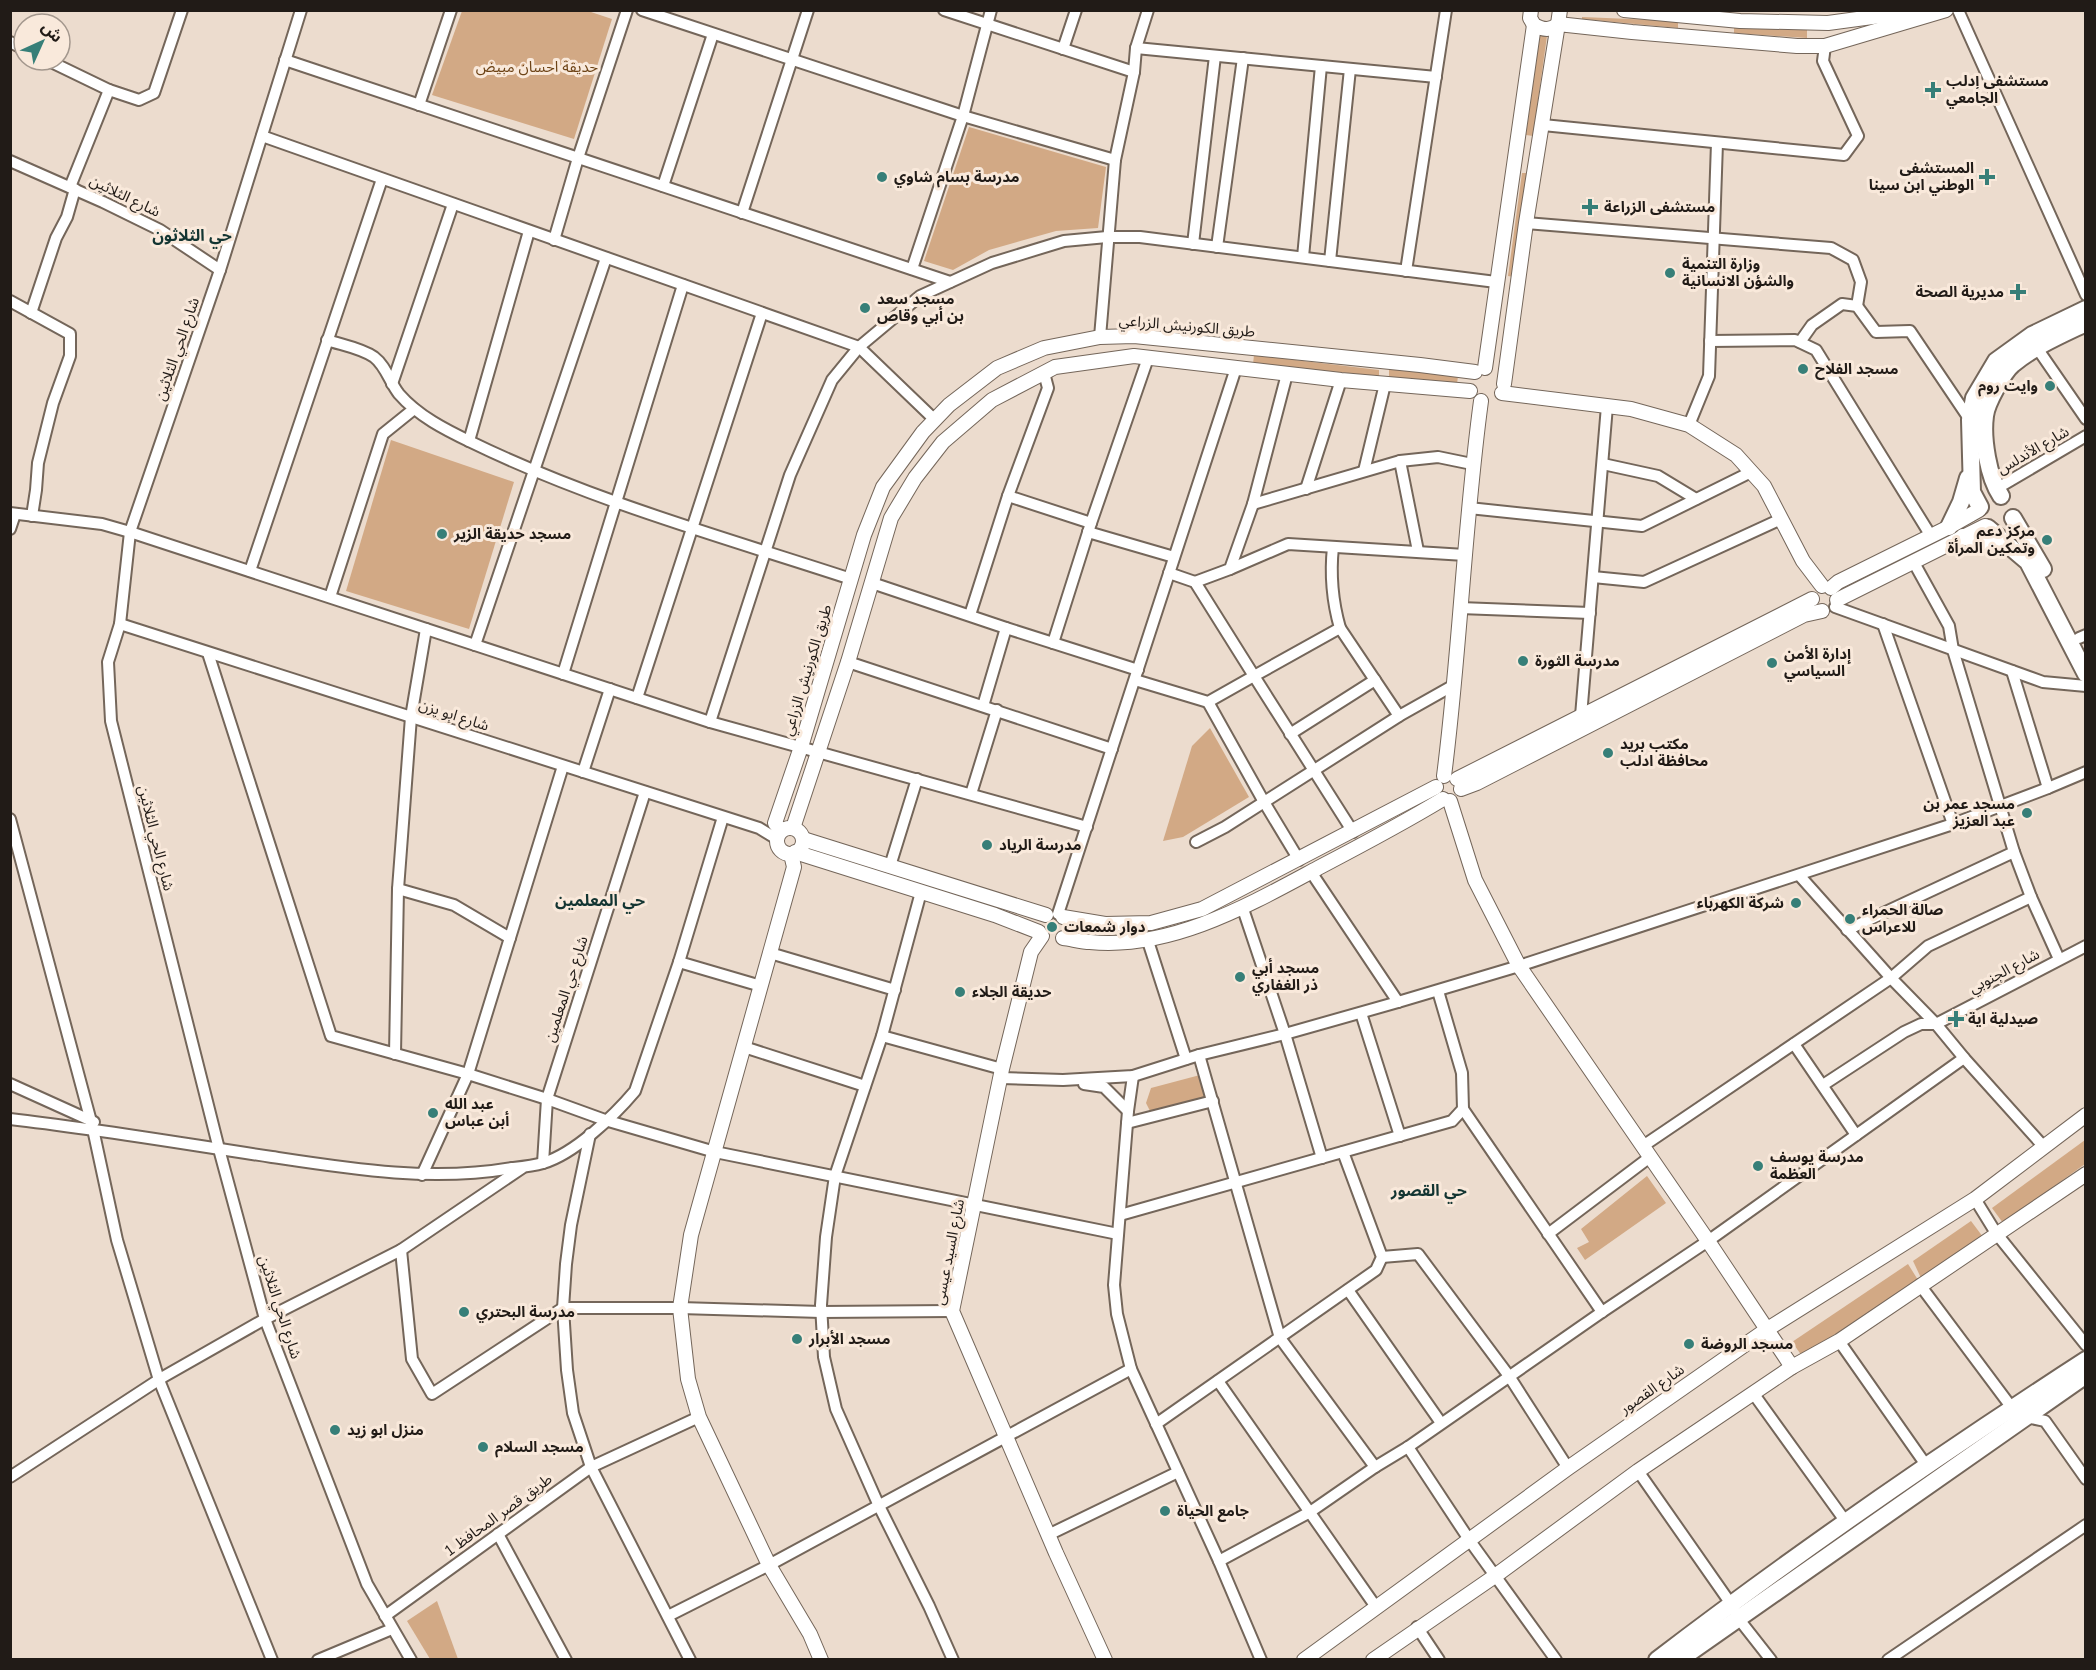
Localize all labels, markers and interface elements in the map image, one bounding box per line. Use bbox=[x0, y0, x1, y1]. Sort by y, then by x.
north arrow bbox=[12, 12, 72, 72]
text: ش bbox=[36, 17, 67, 48]
park label: حديقة احسان مبيض bbox=[476, 57, 598, 77]
place label: مستشفى إدلب الجامعي bbox=[1946, 71, 2049, 109]
marker: مستشفى إدلب الجامعي bbox=[1924, 81, 1942, 99]
place label: المستشفى الوطني ابن سينا bbox=[1869, 158, 1974, 196]
place label: مدرسة بسام شاوي bbox=[894, 167, 1020, 188]
marker: المستشفى الوطني ابن سينا bbox=[1978, 168, 1996, 186]
street label: شارع الثلاثين bbox=[86, 170, 164, 224]
marker: مدرسة بسام شاوي bbox=[875, 170, 889, 184]
place label: مستشفى الزراعة bbox=[1604, 197, 1715, 217]
marker: مستشفى الزراعة bbox=[1581, 198, 1599, 216]
district label: حي الثلاثون bbox=[152, 225, 232, 249]
place label: وزارة التنمية والشؤن الانسانية bbox=[1682, 254, 1794, 291]
marker: وزارة التنمية والشؤن الانسانية bbox=[1663, 266, 1677, 280]
place label: مديرية الصحة bbox=[1915, 282, 2004, 302]
marker: مديرية الصحة bbox=[2009, 283, 2027, 301]
place label: مسجد سعد بن أبي وقاص bbox=[877, 289, 964, 327]
street label: شارع الحي الثلاثين bbox=[150, 294, 206, 404]
marker: مسجد سعد بن أبي وقاص bbox=[858, 301, 872, 315]
street label: طريق الكورنيش الزراعي bbox=[1118, 310, 1256, 343]
place label: مسجد الفلاح bbox=[1815, 359, 1898, 380]
marker: مسجد الفلاح bbox=[1796, 362, 1810, 376]
place label: وايت روم bbox=[1978, 376, 2038, 397]
marker: وايت روم bbox=[2043, 379, 2057, 393]
street label: شارع الأندلس bbox=[1993, 421, 2074, 480]
place label: مركز دعم وتمكين المرأة bbox=[1947, 521, 2035, 558]
place label: مسجد حديقة الزير bbox=[453, 524, 571, 544]
marker: مسجد حديقة الزير bbox=[435, 527, 449, 541]
marker: مركز دعم وتمكين المرأة bbox=[2040, 533, 2054, 547]
street label: طريق الكورنيش الزراعي bbox=[777, 602, 838, 739]
place label: إدارة الأمن السياسي bbox=[1784, 644, 1851, 682]
place label: مدرسة الثورة bbox=[1535, 651, 1620, 671]
marker: مدرسة الثورة bbox=[1516, 654, 1530, 668]
marker: إدارة الأمن السياسي bbox=[1765, 656, 1779, 670]
street label: شارع ابو يزن bbox=[416, 694, 492, 738]
place label: مكتب بريد محافظة ادلب bbox=[1620, 734, 1708, 771]
marker: مكتب بريد محافظة ادلب bbox=[1601, 746, 1615, 760]
street label: شارع الحي الثلاثين bbox=[131, 783, 179, 894]
place label: مسجد عمر بن عبد العزيز bbox=[1923, 794, 2015, 831]
marker: مسجد عمر بن عبد العزيز bbox=[2020, 806, 2034, 820]
place label: مدرسة الرياد bbox=[999, 835, 1081, 855]
marker: مدرسة الرياد bbox=[980, 838, 994, 852]
district label: حي المعلمين bbox=[555, 890, 645, 914]
place label: شركة الكهرباء bbox=[1697, 893, 1784, 913]
marker: شركة الكهرباء bbox=[1789, 896, 1803, 910]
place label: صالة الحمراء للاعراس bbox=[1862, 900, 1944, 937]
marker: صالة الحمراء للاعراس bbox=[1843, 912, 1857, 926]
place label: دوار شمعات bbox=[1064, 917, 1146, 937]
marker: دوار شمعات bbox=[1045, 920, 1059, 934]
street label: شارع حي المعلمين bbox=[539, 933, 595, 1045]
street label: شارع الجنوبي bbox=[1965, 944, 2044, 1000]
place label: مسجد أبي ذر الغفاري bbox=[1252, 958, 1319, 996]
marker: مسجد أبي ذر الغفاري bbox=[1233, 970, 1247, 984]
place label: حديقة الجلاء bbox=[972, 982, 1052, 1002]
marker: حديقة الجلاء bbox=[953, 985, 967, 999]
place label: صيدلية اية bbox=[1968, 1009, 2039, 1029]
marker: صيدلية اية bbox=[1949, 1012, 1963, 1026]
place label: عبد الله أبن عباس bbox=[445, 1094, 509, 1131]
marker: عبد الله أبن عباس bbox=[426, 1106, 440, 1120]
place label: مدرسة يوسف العظمة bbox=[1770, 1147, 1864, 1184]
marker: مدرسة يوسف العظمة bbox=[1751, 1159, 1765, 1173]
district label: حي القصور bbox=[1390, 1180, 1467, 1204]
street label: شارع السيد عيسى bbox=[929, 1197, 971, 1307]
street label: شارع الحي الثلاثين bbox=[252, 1253, 306, 1362]
place label: مدرسة البحتري bbox=[476, 1302, 575, 1323]
marker: مدرسة البحتري bbox=[457, 1305, 471, 1319]
place label: مسجد الأبرار bbox=[808, 1329, 890, 1349]
marker: مسجد الأبرار bbox=[790, 1332, 804, 1346]
place label: مسجد الروضة bbox=[1701, 1334, 1793, 1354]
marker: مسجد الروضة bbox=[1682, 1337, 1696, 1351]
street label: شارع القصور bbox=[1615, 1359, 1690, 1421]
place label: منزل ابو زيد bbox=[347, 1420, 424, 1440]
marker: منزل ابو زيد bbox=[328, 1423, 342, 1437]
place label: مسجد السلام bbox=[495, 1437, 584, 1458]
marker: مسجد السلام bbox=[476, 1440, 490, 1454]
street label: طريق قصر المحافظ 1 bbox=[440, 1469, 556, 1561]
place label: جامع الحياة bbox=[1177, 1501, 1249, 1522]
marker: جامع الحياة bbox=[1158, 1504, 1172, 1518]

